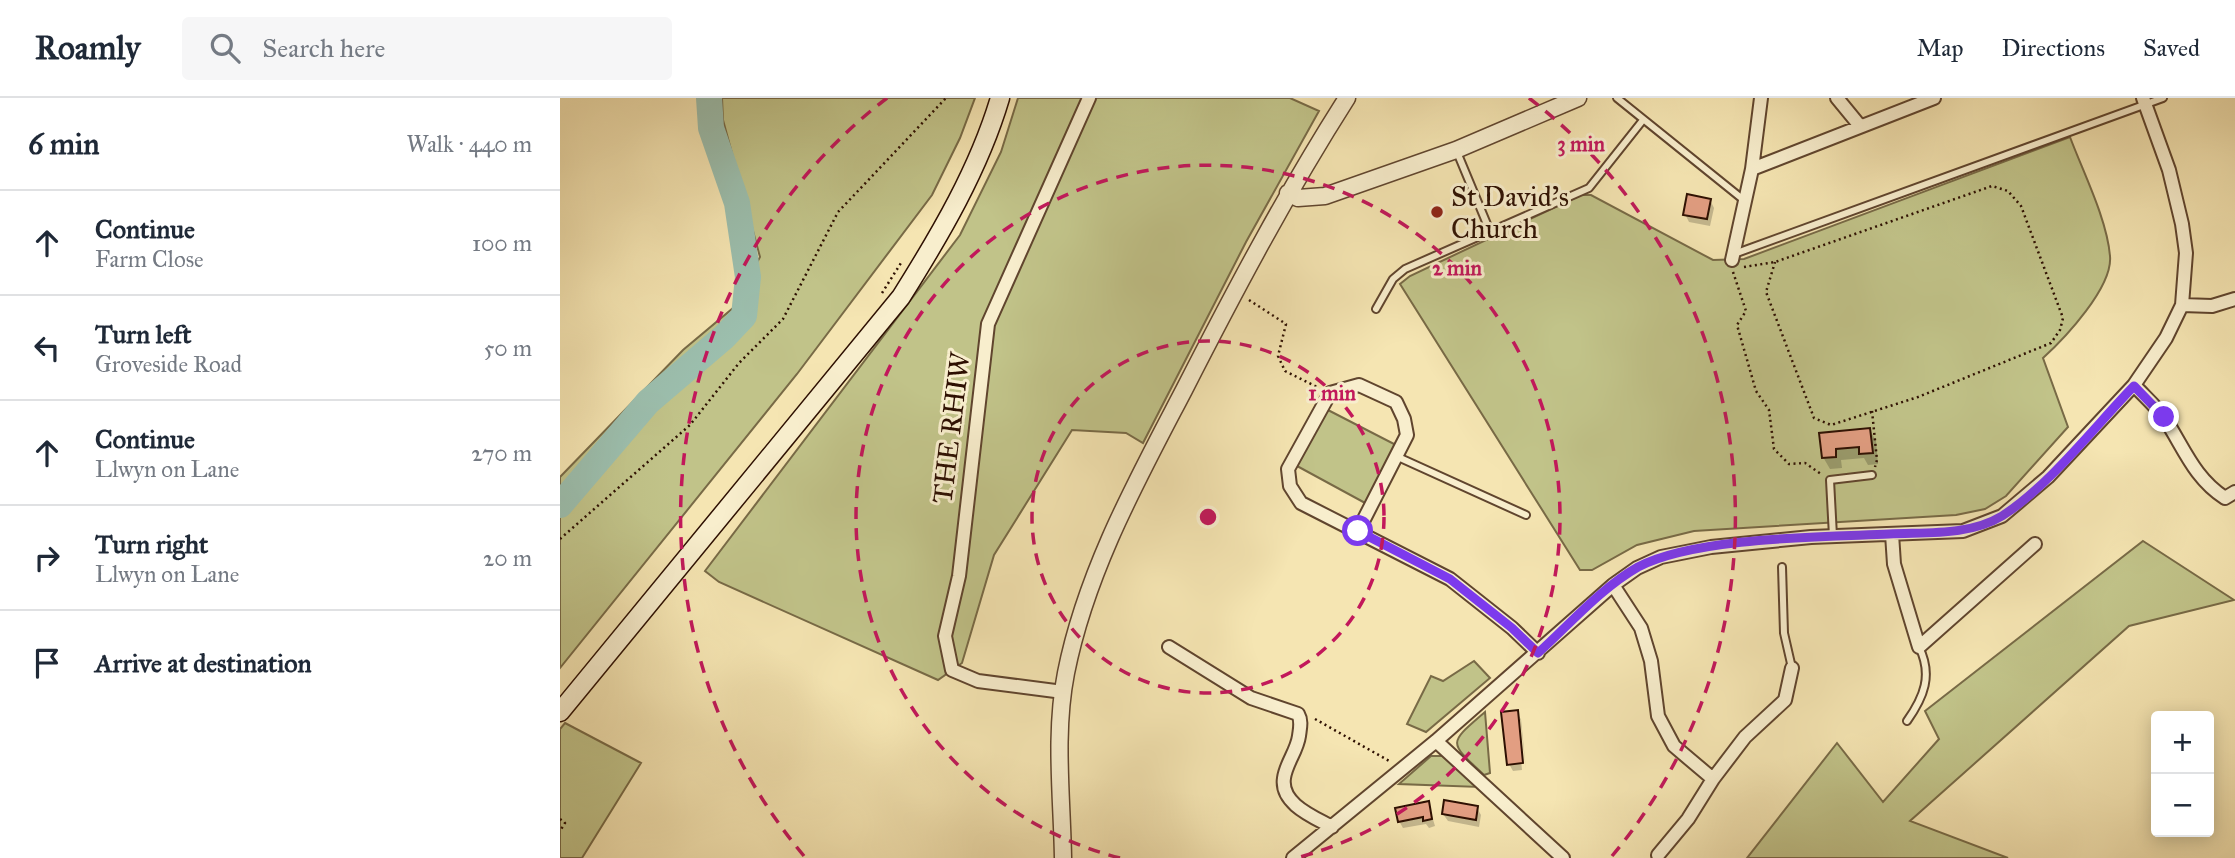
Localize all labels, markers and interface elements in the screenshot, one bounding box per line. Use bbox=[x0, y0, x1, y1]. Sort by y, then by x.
search box bbox=[182, 17, 672, 80]
text: Roamly bbox=[35, 28, 140, 68]
icon: search bbox=[206, 29, 244, 67]
text: Search here bbox=[262, 32, 385, 64]
text: Map bbox=[1917, 33, 1964, 63]
text: Directions bbox=[2002, 33, 2105, 63]
text: Saved bbox=[2143, 33, 2200, 63]
text: 6 min bbox=[28, 126, 100, 162]
text: Walk · 440 m bbox=[406, 130, 532, 158]
text: 3 min bbox=[1557, 131, 1605, 157]
place label: St David's Church bbox=[1451, 179, 1569, 246]
marker: St David's Church bbox=[1429, 204, 1445, 220]
text: Continue bbox=[95, 213, 195, 245]
icon: ahead bbox=[28, 224, 66, 262]
text: 100 m bbox=[472, 229, 532, 257]
text: Farm Close bbox=[95, 245, 204, 273]
text: 2 min bbox=[1432, 255, 1482, 281]
text: Turn left bbox=[95, 318, 191, 350]
icon: left bbox=[28, 329, 66, 367]
text: 50 m bbox=[484, 334, 532, 362]
street label: THE RHIW bbox=[924, 349, 978, 506]
text: Groveside Road bbox=[95, 350, 242, 378]
text: 1 min bbox=[1308, 380, 1356, 406]
route end bbox=[2148, 401, 2179, 432]
text: Continue bbox=[95, 423, 195, 455]
icon: ahead bbox=[28, 434, 66, 472]
text: 270 m bbox=[471, 439, 532, 467]
text: Llwyn on Lane bbox=[95, 455, 239, 483]
centre of rings bbox=[1196, 505, 1220, 529]
route start bbox=[1342, 515, 1373, 546]
text: Turn right bbox=[95, 528, 208, 560]
icon: right bbox=[28, 539, 66, 577]
text: 20 m bbox=[483, 544, 532, 572]
text: Llwyn on Lane bbox=[95, 560, 239, 588]
icon: arrive bbox=[28, 644, 66, 682]
text: Arrive at destination bbox=[95, 647, 312, 679]
map controls bbox=[2151, 711, 2214, 837]
button: + bbox=[2151, 711, 2214, 774]
button: − bbox=[2151, 774, 2214, 837]

